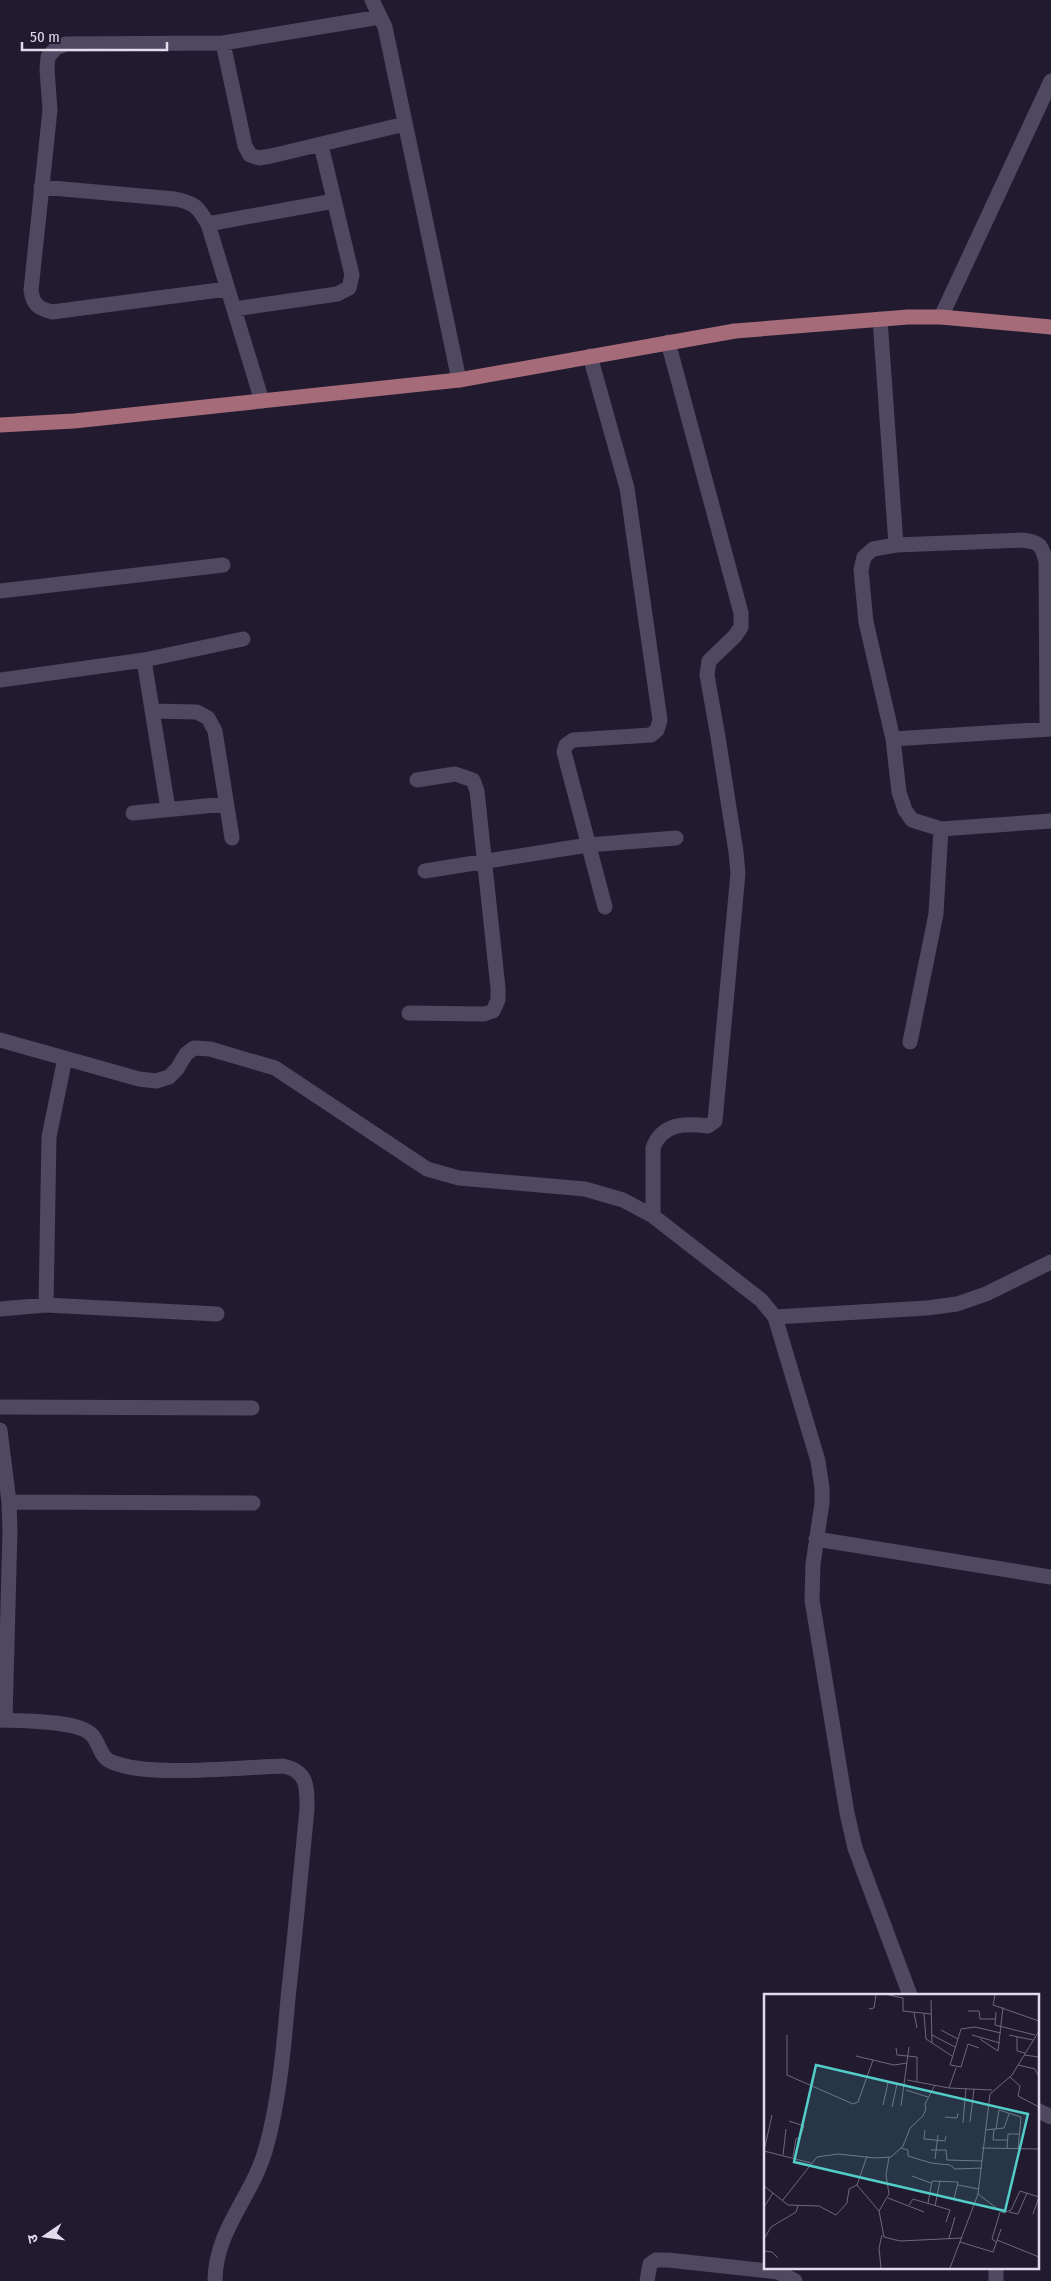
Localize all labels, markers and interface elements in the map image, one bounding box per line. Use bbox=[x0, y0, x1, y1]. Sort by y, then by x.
scale bar bbox=[22, 20, 168, 52]
text: 50 m bbox=[30, 28, 60, 46]
inset map bbox=[764, 1994, 1038, 2268]
north arrow bbox=[20, 2211, 70, 2261]
text: उ bbox=[23, 2232, 42, 2245]

